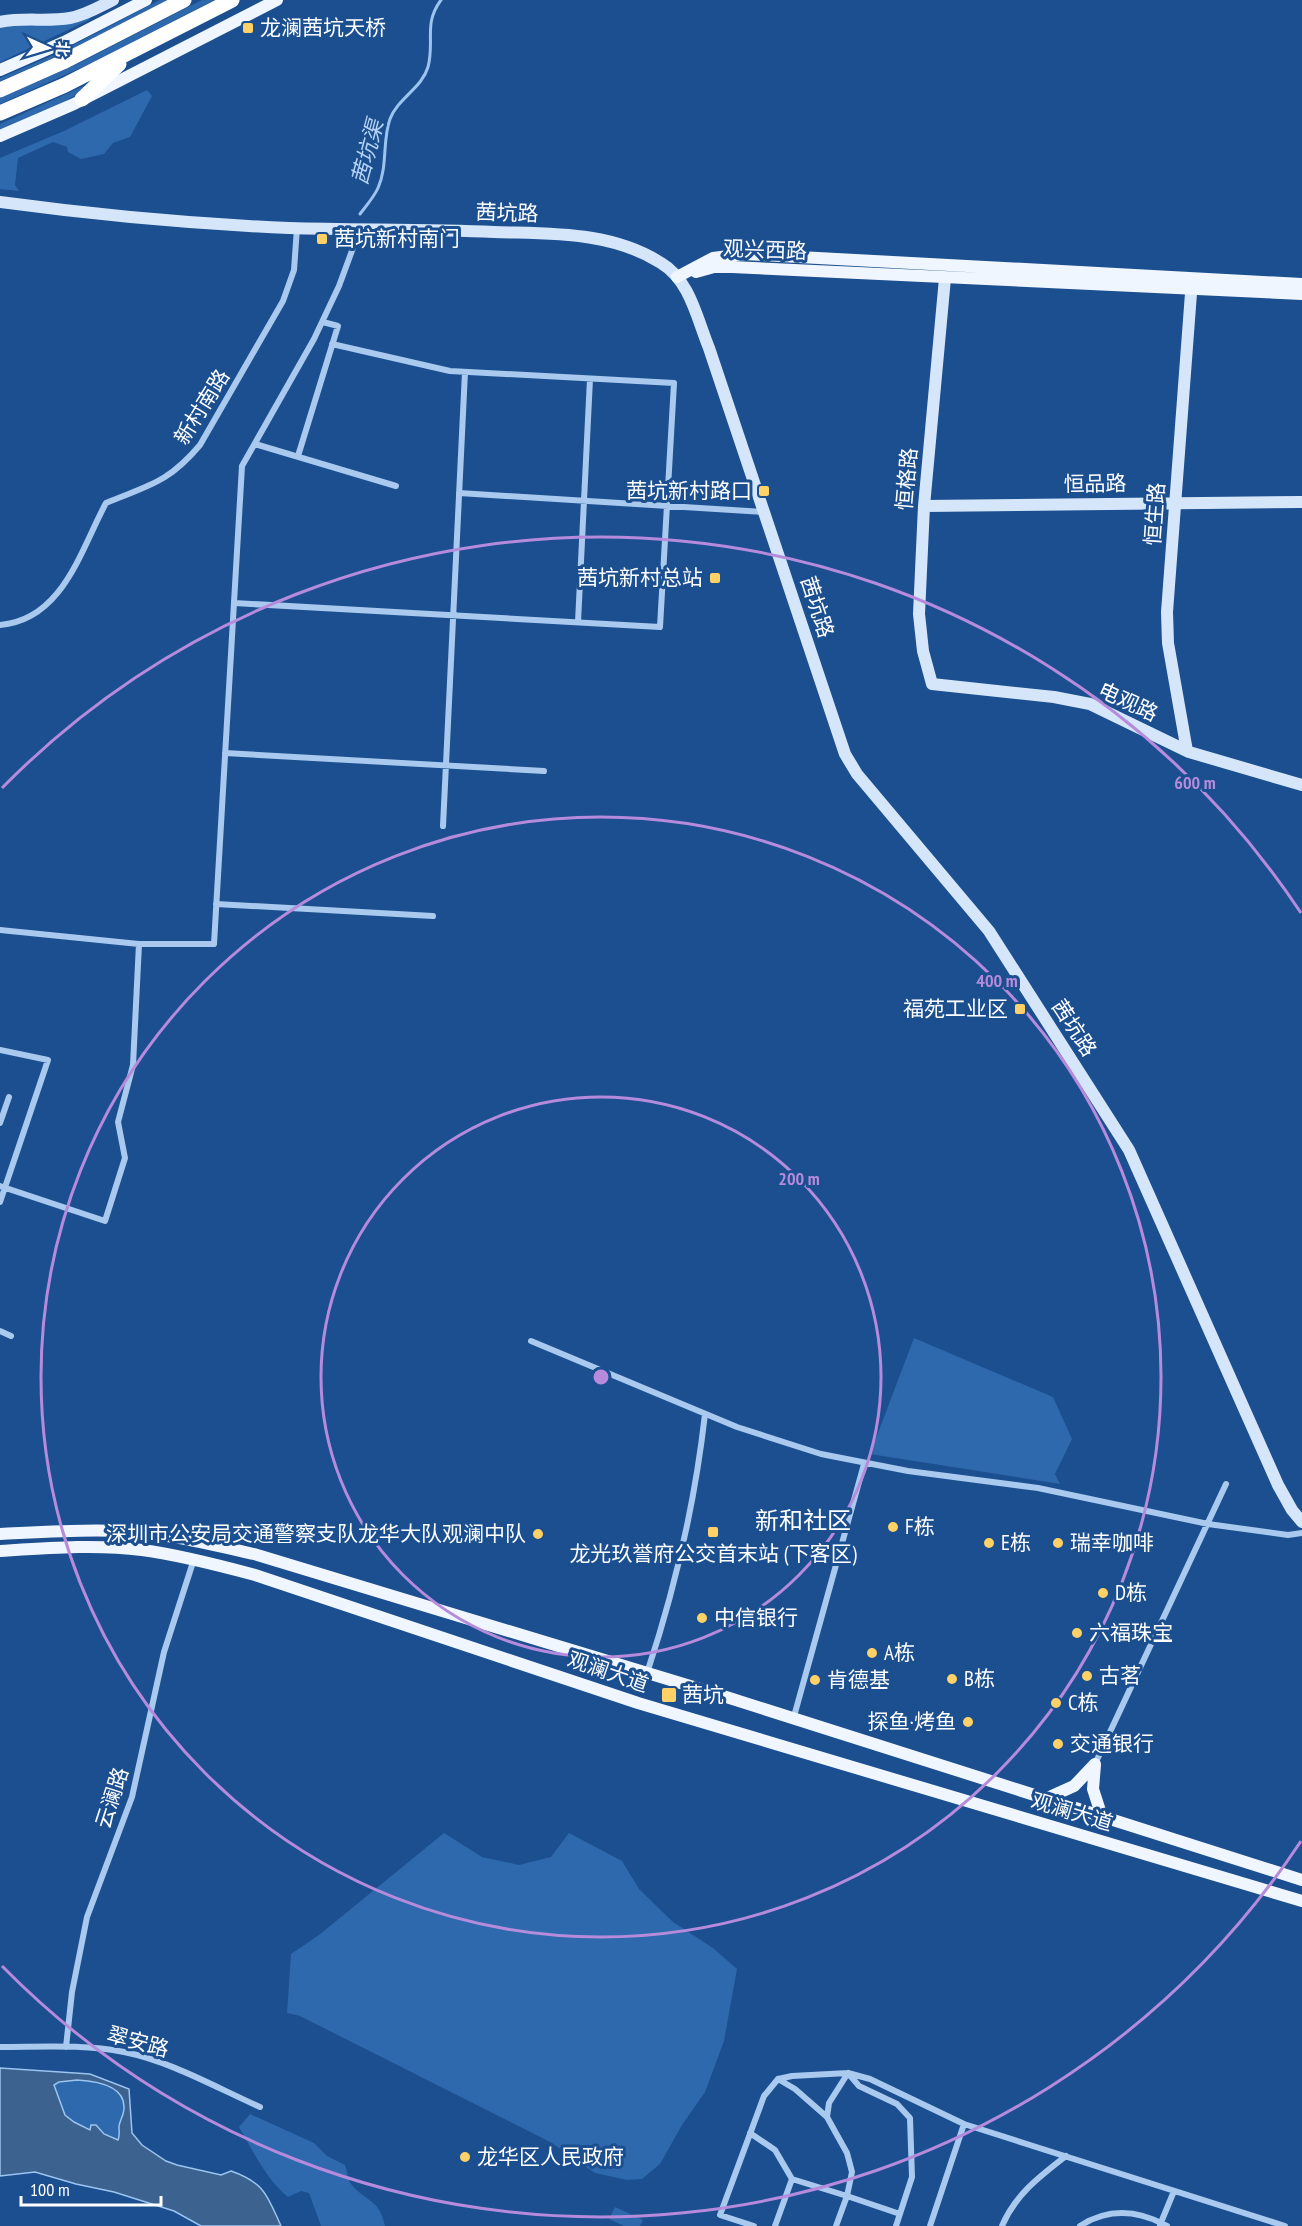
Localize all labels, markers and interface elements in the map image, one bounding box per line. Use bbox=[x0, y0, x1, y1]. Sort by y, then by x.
place label: 龙澜茜坑天桥 bbox=[260, 14, 386, 41]
north arrow bbox=[18, 18, 78, 78]
marker: 龙澜茜坑天桥 bbox=[241, 21, 255, 35]
text: 北 bbox=[52, 40, 73, 58]
water label: 茜坑渠 bbox=[345, 114, 390, 188]
street label: 茜坑路 bbox=[475, 198, 539, 227]
place label: 茜坑新村南门 bbox=[334, 225, 460, 252]
marker: 茜坑新村南门 bbox=[315, 232, 329, 246]
street label: 观兴西路 bbox=[723, 235, 807, 264]
street label: 新村南路 bbox=[168, 364, 235, 450]
street label: 恒格路 bbox=[890, 446, 923, 512]
street label: 恒品路 bbox=[1063, 469, 1127, 498]
place label: 茜坑新村路口 bbox=[626, 477, 752, 504]
street label: 恒生路 bbox=[1139, 482, 1170, 546]
marker: 茜坑新村路口 bbox=[757, 484, 771, 498]
place label: 茜坑新村总站 bbox=[577, 564, 703, 591]
marker: 茜坑新村总站 bbox=[708, 571, 722, 585]
street label: 茜坑路 bbox=[795, 573, 840, 641]
street label: 电观路 bbox=[1094, 676, 1162, 727]
text: 600 m bbox=[1174, 771, 1216, 794]
text: 400 m bbox=[976, 969, 1018, 992]
street label: 茜坑路 bbox=[1046, 994, 1103, 1061]
place label: 福苑工业区 bbox=[903, 995, 1008, 1022]
marker: 福苑工业区 bbox=[1013, 1002, 1027, 1016]
text: 200 m bbox=[778, 1167, 820, 1190]
centre of rings bbox=[591, 1367, 611, 1387]
district label: 新和社区 bbox=[755, 1505, 851, 1536]
place label: F栋 bbox=[905, 1513, 935, 1540]
place label: 深圳市公安局交通警察支队龙华大队观澜中队 bbox=[106, 1520, 526, 1547]
marker: F栋 bbox=[886, 1520, 900, 1534]
marker: 龙光玖誉府公交首末站 (下客区) bbox=[706, 1525, 720, 1539]
marker: 深圳市公安局交通警察支队龙华大队观澜中队 bbox=[531, 1527, 545, 1541]
place label: E栋 bbox=[1001, 1529, 1031, 1556]
place label: 瑞幸咖啡 bbox=[1070, 1529, 1154, 1556]
marker: E栋 bbox=[982, 1536, 996, 1550]
marker: 瑞幸咖啡 bbox=[1051, 1536, 1065, 1550]
place label: 龙光玖誉府公交首末站 (下客区) bbox=[569, 1540, 857, 1567]
place label: D栋 bbox=[1115, 1579, 1147, 1606]
marker: D栋 bbox=[1096, 1586, 1110, 1600]
place label: 中信银行 bbox=[714, 1604, 798, 1631]
marker: 中信银行 bbox=[695, 1611, 709, 1625]
place label: 六福珠宝 bbox=[1089, 1619, 1173, 1646]
marker: 六福珠宝 bbox=[1070, 1626, 1084, 1640]
place label: A栋 bbox=[884, 1639, 915, 1666]
street label: 观澜大道 bbox=[564, 1645, 652, 1698]
marker: A栋 bbox=[865, 1646, 879, 1660]
place label: 古茗 bbox=[1099, 1662, 1141, 1689]
place label: B栋 bbox=[964, 1665, 995, 1692]
place label: 肯德基 bbox=[827, 1666, 890, 1693]
marker: 古茗 bbox=[1080, 1669, 1094, 1683]
marker: B栋 bbox=[945, 1672, 959, 1686]
marker: 肯德基 bbox=[808, 1673, 822, 1687]
place label: 茜坑 bbox=[682, 1681, 724, 1708]
marker: 茜坑 bbox=[660, 1686, 678, 1704]
place label: C栋 bbox=[1068, 1689, 1099, 1716]
marker: C栋 bbox=[1049, 1696, 1063, 1710]
place label: 探鱼·烤鱼 bbox=[868, 1708, 956, 1735]
marker: 探鱼·烤鱼 bbox=[961, 1715, 975, 1729]
place label: 交通银行 bbox=[1070, 1730, 1154, 1757]
marker: 交通银行 bbox=[1051, 1737, 1065, 1751]
street label: 云澜路 bbox=[89, 1764, 134, 1832]
street label: 观澜大道 bbox=[1028, 1786, 1116, 1837]
street label: 翠安路 bbox=[104, 2020, 172, 2063]
place label: 龙华区人民政府 bbox=[477, 2143, 624, 2170]
marker: 龙华区人民政府 bbox=[458, 2150, 472, 2164]
scale bar bbox=[21, 2169, 160, 2207]
text: 100 m bbox=[30, 2178, 70, 2201]

